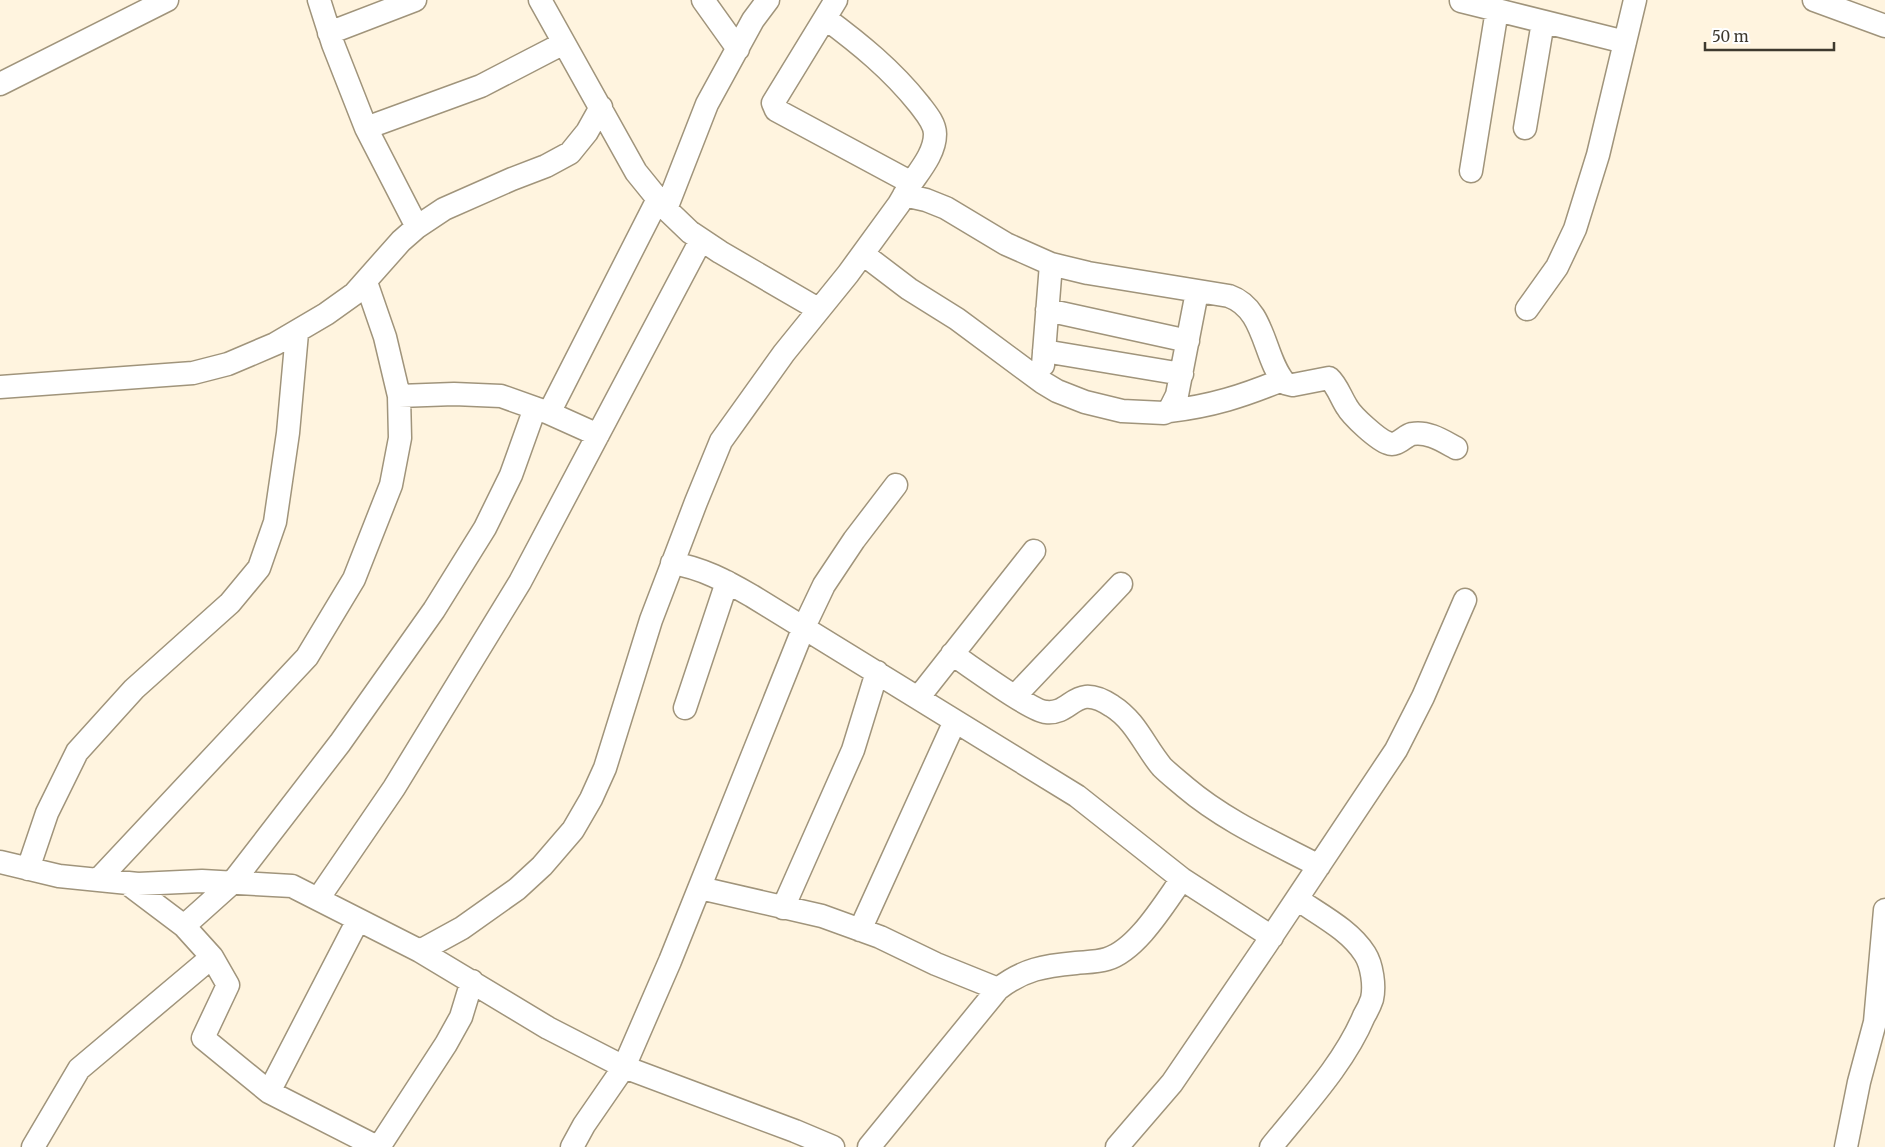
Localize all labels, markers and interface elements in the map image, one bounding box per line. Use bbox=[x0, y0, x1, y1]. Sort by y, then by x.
scale bar bbox=[1705, 20, 1834, 52]
text: 50 m bbox=[1712, 27, 1749, 46]

